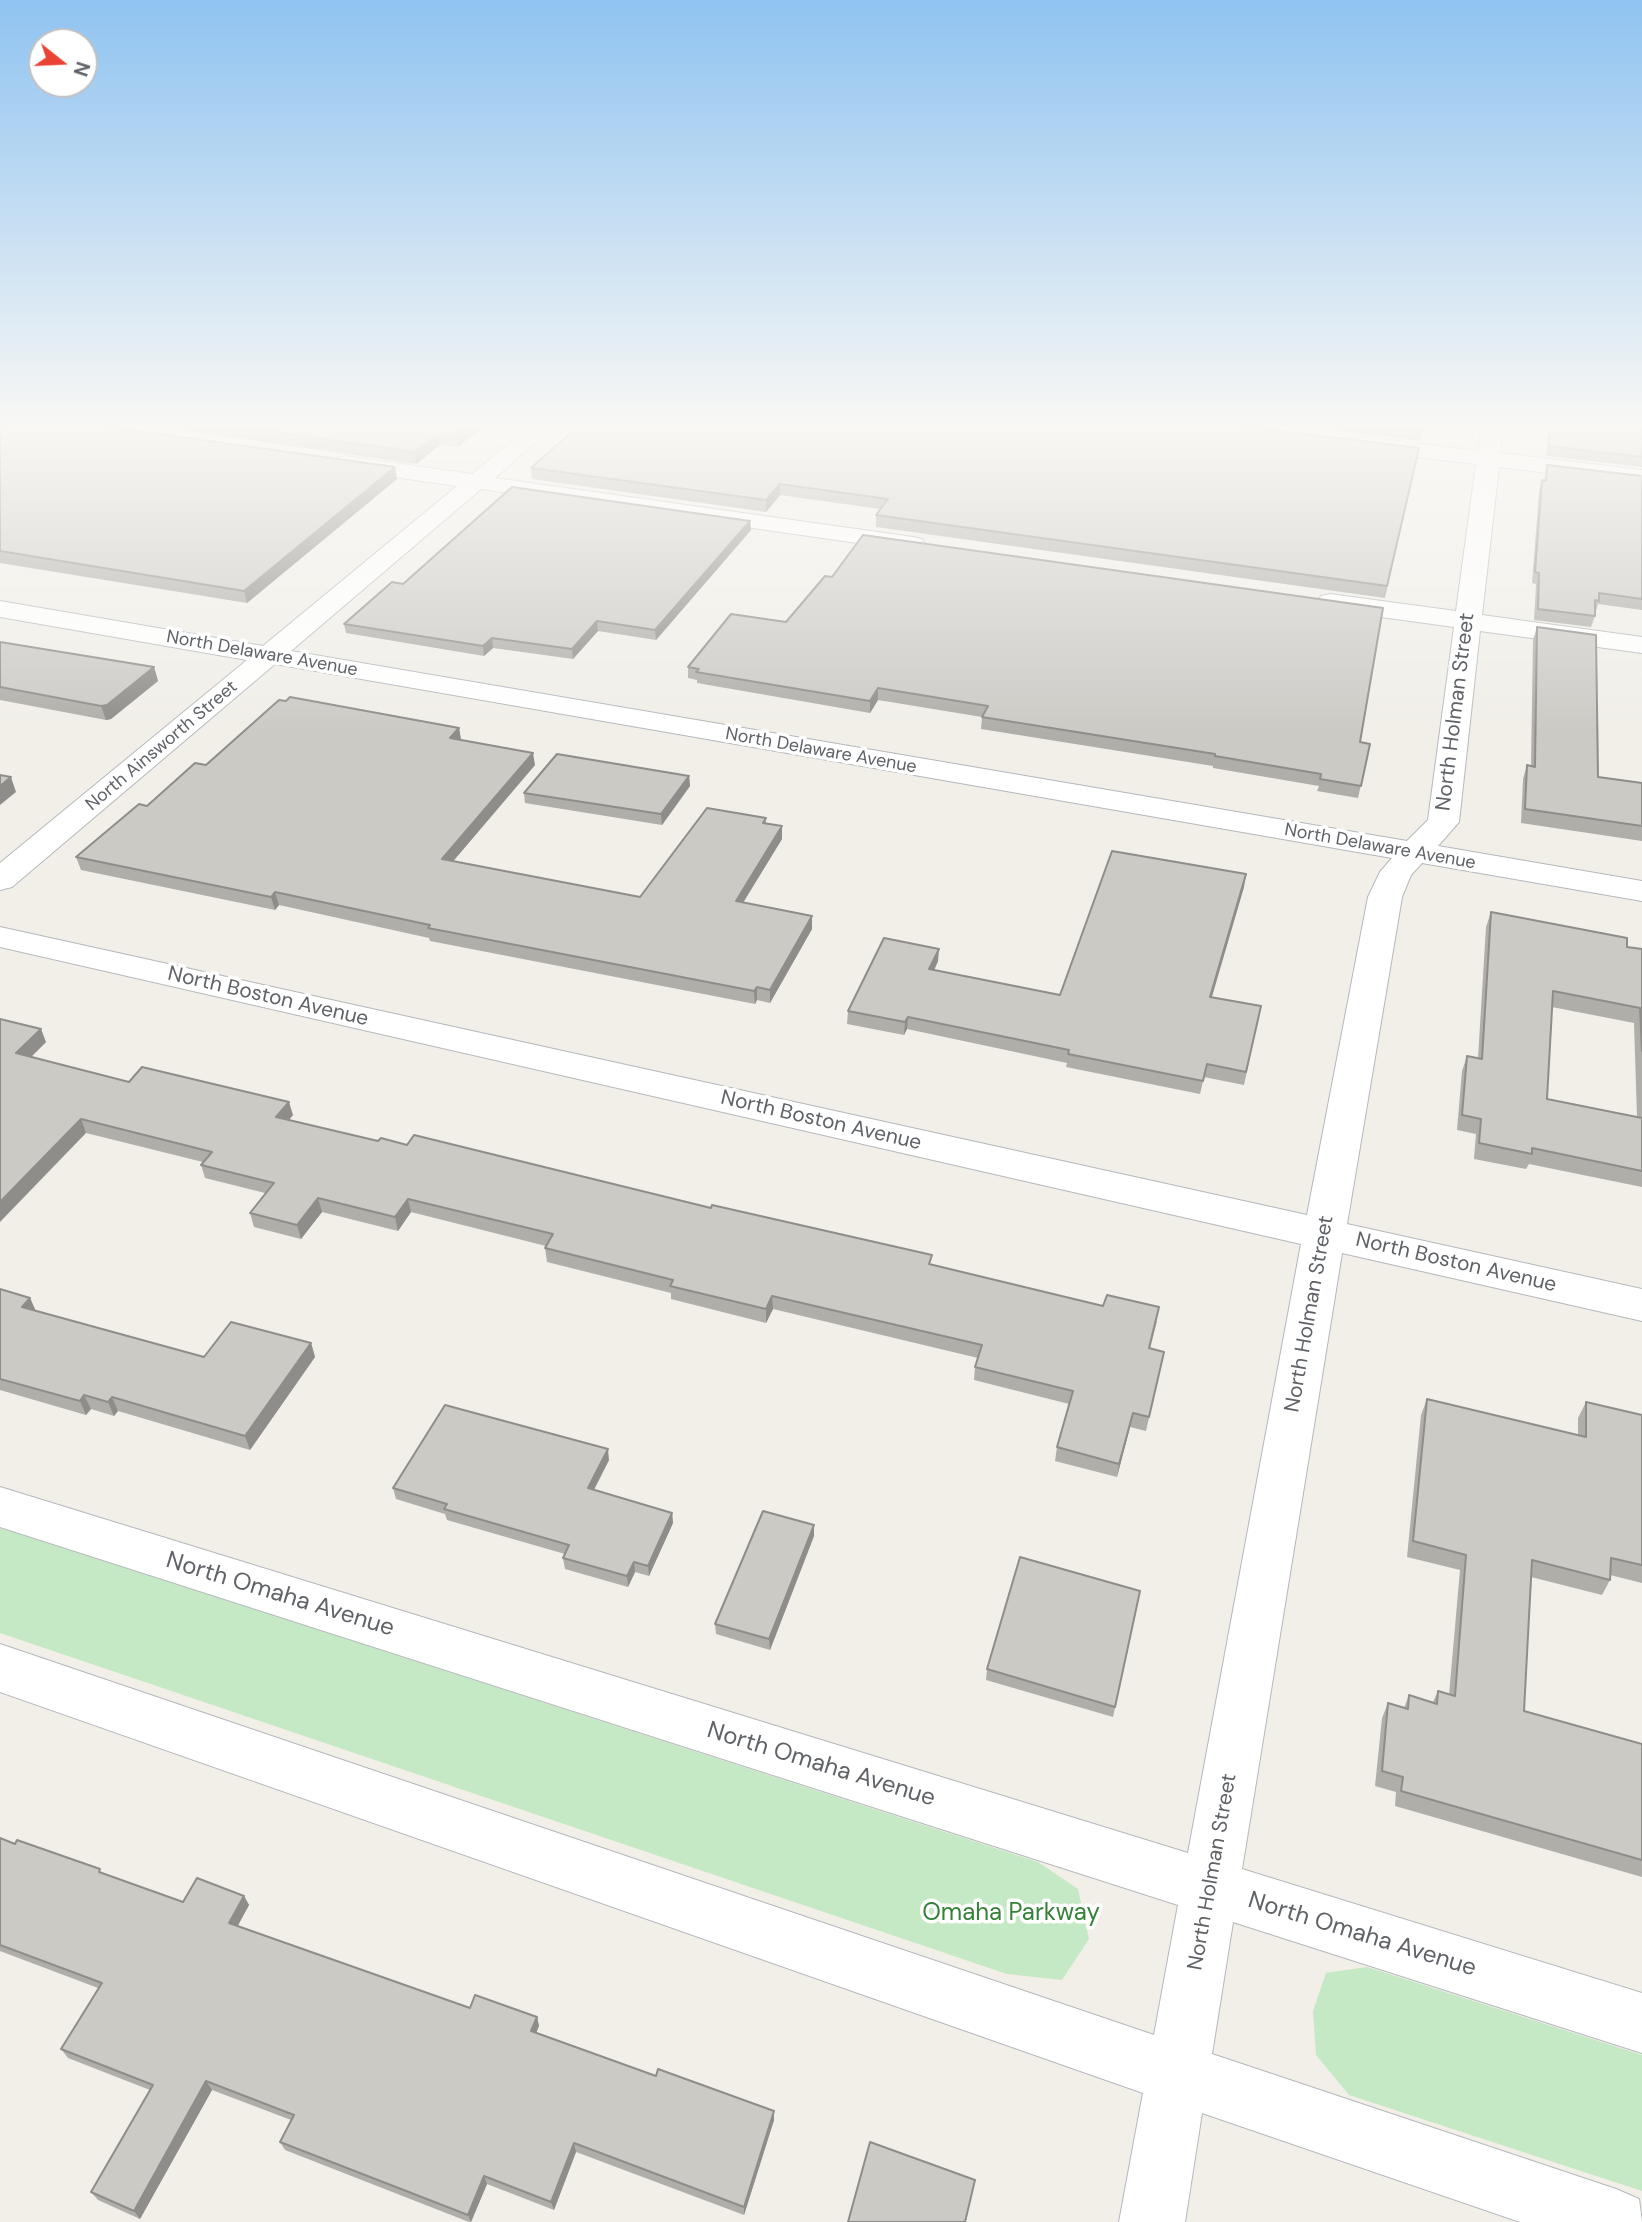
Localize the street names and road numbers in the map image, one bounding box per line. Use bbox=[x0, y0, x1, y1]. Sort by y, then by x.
street label: North Holman Street bbox=[1431, 612, 1481, 812]
street label: North Delaware Avenue bbox=[165, 627, 359, 681]
street label: North Ainsworth Street bbox=[82, 676, 242, 816]
street label: North Delaware Avenue bbox=[724, 724, 918, 778]
street label: North Delaware Avenue bbox=[1283, 820, 1477, 874]
street label: North Boston Avenue bbox=[165, 962, 371, 1032]
street label: North Boston Avenue bbox=[718, 1086, 924, 1156]
street label: North Holman Street bbox=[1280, 1214, 1340, 1414]
street label: North Boston Avenue bbox=[1353, 1228, 1559, 1298]
street label: North Omaha Avenue bbox=[162, 1547, 398, 1643]
street label: North Omaha Avenue bbox=[703, 1717, 939, 1813]
street label: North Holman Street bbox=[1183, 1772, 1243, 1972]
street label: North Omaha Avenue bbox=[1244, 1887, 1480, 1983]

